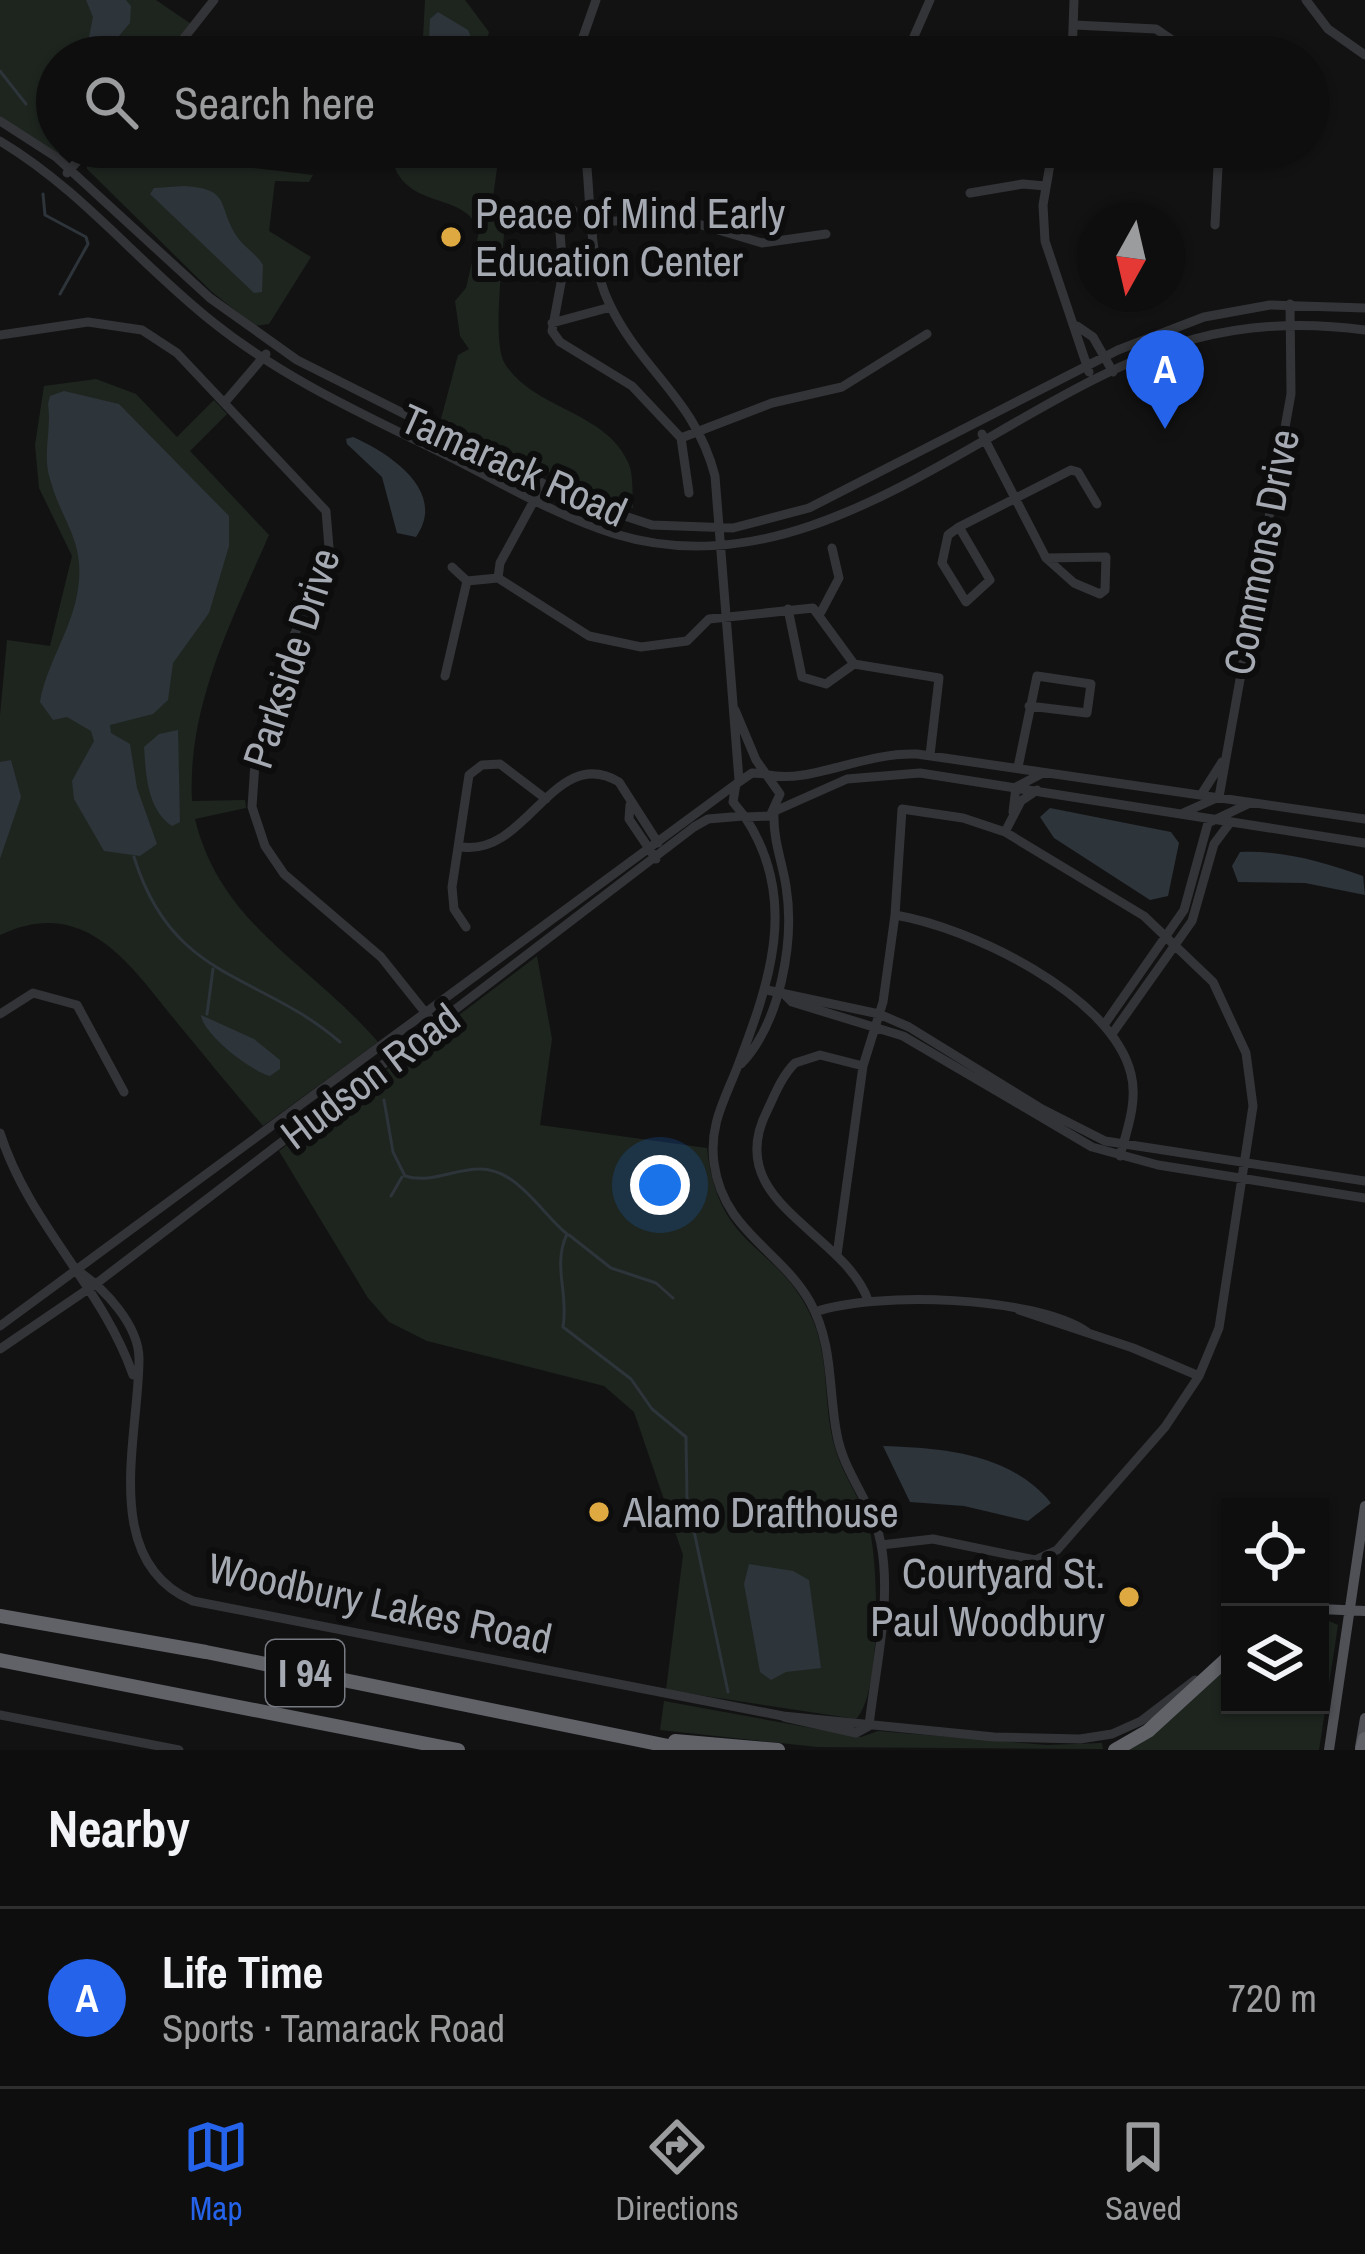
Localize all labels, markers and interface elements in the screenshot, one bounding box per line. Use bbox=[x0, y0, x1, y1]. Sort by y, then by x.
search box bbox=[36, 36, 1329, 168]
icon: search bbox=[78, 69, 144, 135]
text: Search here bbox=[174, 72, 375, 133]
place label: Peace of Mind Early Education Center bbox=[475, 185, 785, 289]
north arrow bbox=[1077, 204, 1185, 312]
marker: Peace of Mind Early Education Center bbox=[438, 224, 464, 250]
pin: A bbox=[1126, 330, 1204, 429]
street label: Tamarack Road bbox=[392, 390, 636, 540]
street label: Commons Drive bbox=[1210, 425, 1312, 679]
street label: Parkside Drive bbox=[229, 541, 353, 775]
street label: Hudson Road bbox=[269, 990, 471, 1162]
your location bbox=[630, 1155, 690, 1215]
place label: Alamo Drafthouse bbox=[622, 1484, 899, 1540]
map controls bbox=[1221, 1498, 1329, 1714]
button: locate bbox=[1221, 1498, 1329, 1606]
marker: Alamo Drafthouse bbox=[586, 1499, 612, 1525]
street label: Woodbury Lakes Road bbox=[203, 1539, 557, 1667]
place label: Courtyard St. Paul Woodbury bbox=[870, 1545, 1105, 1649]
marker: Courtyard St. Paul Woodbury bbox=[1116, 1584, 1142, 1610]
button: layers bbox=[1221, 1606, 1329, 1714]
road number: I 94 bbox=[266, 1640, 344, 1706]
text: Nearby bbox=[48, 1794, 190, 1863]
text: Life Time bbox=[162, 1941, 323, 2002]
text: A bbox=[75, 1972, 99, 2024]
text: 720 m bbox=[1228, 1972, 1317, 2024]
text: Sports · Tamarack Road bbox=[162, 2002, 505, 2054]
tab: Map bbox=[183, 2114, 249, 2230]
tab: Directions bbox=[615, 2114, 739, 2230]
tab: Saved bbox=[1105, 2114, 1182, 2230]

